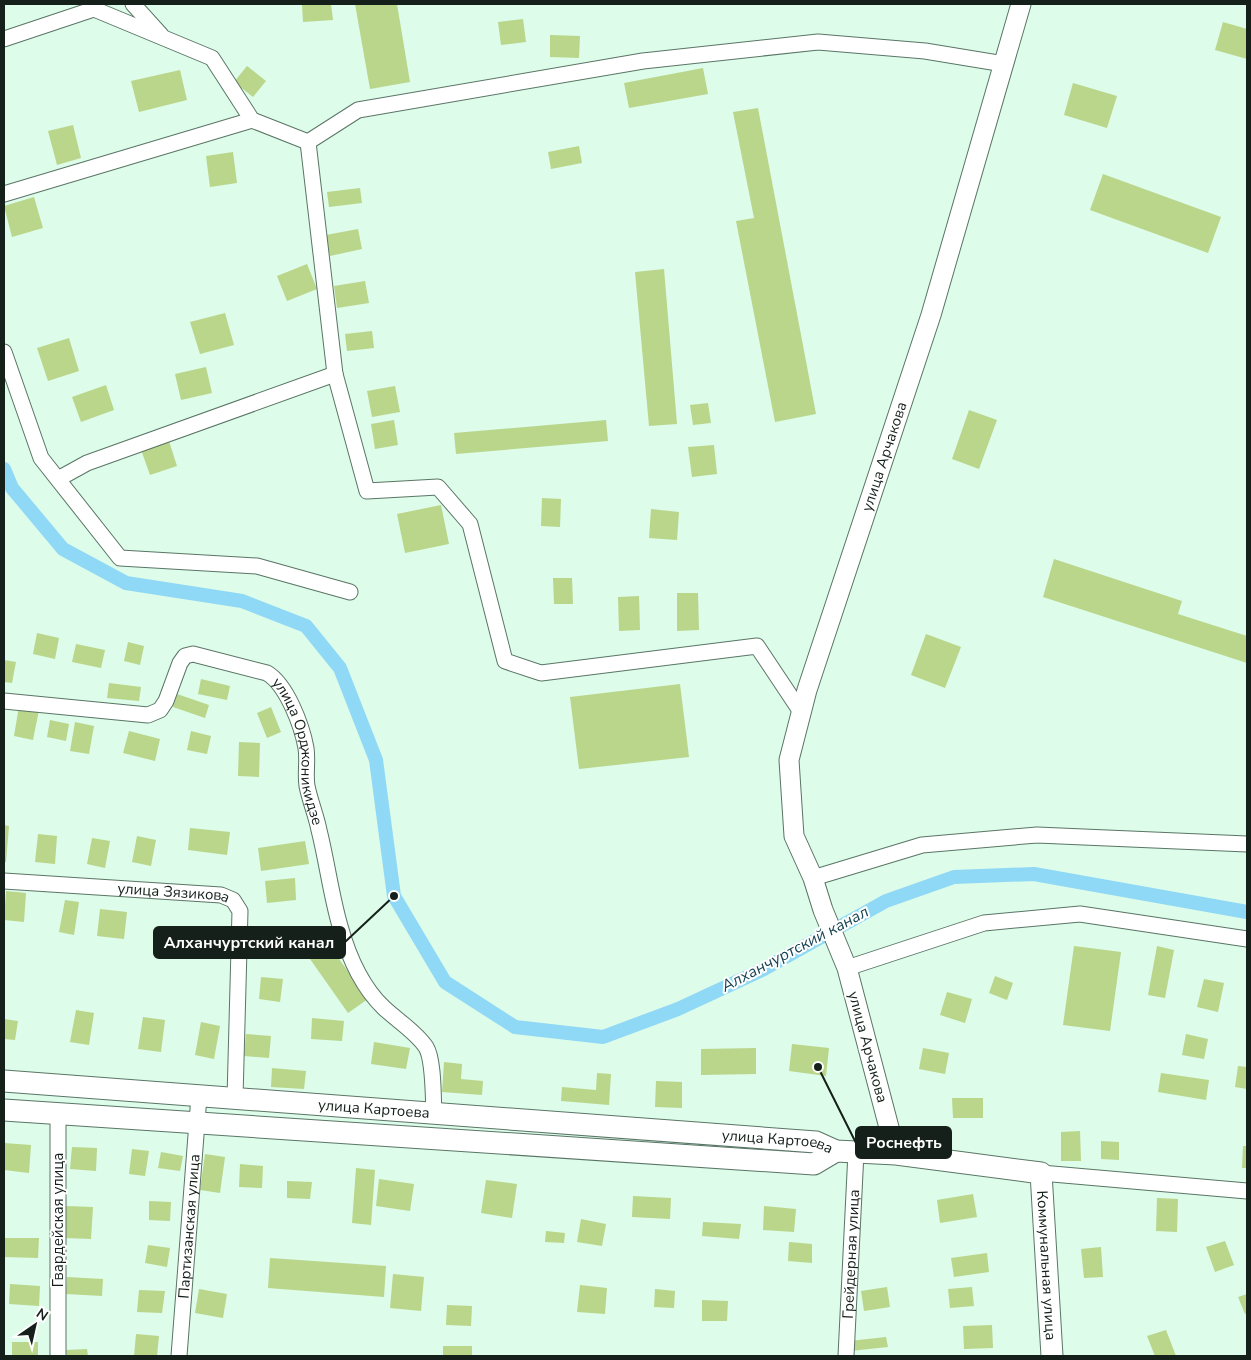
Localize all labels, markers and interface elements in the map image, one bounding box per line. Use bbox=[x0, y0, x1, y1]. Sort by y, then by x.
street label: улица Арчакова bbox=[857, 399, 912, 514]
street label: улица Орджоникидзе bbox=[268, 673, 328, 828]
street label: улица Зязикова bbox=[117, 878, 233, 908]
water label: Алханчуртский канал bbox=[716, 901, 873, 998]
callout: Алханчуртский канал bbox=[154, 927, 345, 958]
text: Алханчуртский канал bbox=[164, 932, 334, 954]
street label: улица Арчакова bbox=[844, 989, 892, 1105]
street label: улица Картоева bbox=[317, 1095, 431, 1123]
street label: улица Картоева bbox=[721, 1125, 836, 1158]
callout: Роснефть bbox=[856, 1127, 951, 1158]
text: Роснефть bbox=[866, 1132, 942, 1154]
street label: Гвардейская улица bbox=[48, 1153, 68, 1287]
street label: Партизанская улица bbox=[173, 1153, 205, 1299]
street label: Грейдерная улица bbox=[838, 1189, 864, 1319]
street label: Коммунальная улица bbox=[1032, 1190, 1061, 1341]
north arrow bbox=[10, 1300, 60, 1350]
text: N bbox=[32, 1304, 52, 1325]

